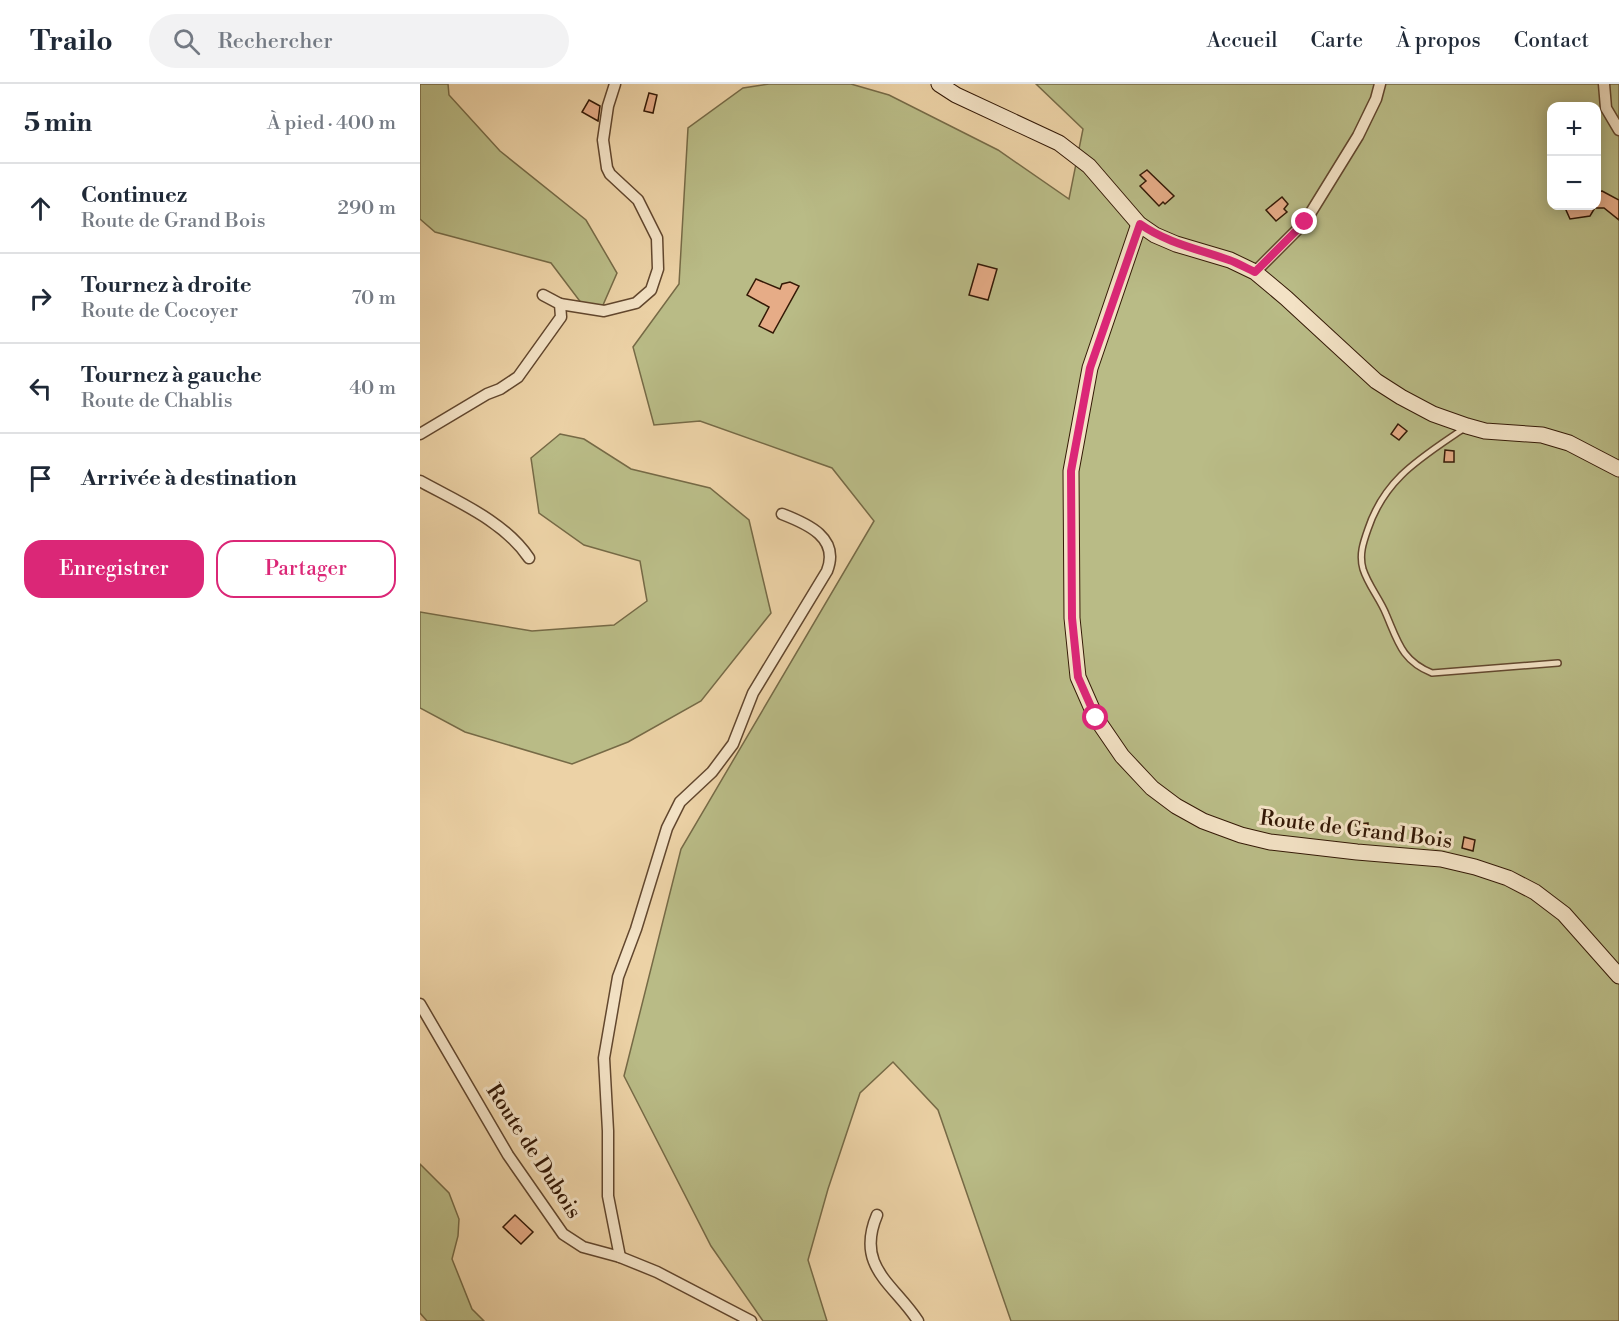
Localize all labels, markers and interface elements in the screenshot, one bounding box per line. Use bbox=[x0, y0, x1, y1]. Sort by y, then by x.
search box bbox=[149, 14, 569, 68]
text: Trailo bbox=[30, 24, 113, 59]
icon: search bbox=[170, 25, 203, 58]
text: Rechercher bbox=[218, 28, 333, 55]
text: Accueil bbox=[1207, 28, 1278, 54]
text: Carte bbox=[1311, 28, 1363, 54]
text: À propos bbox=[1396, 28, 1481, 54]
text: Contact bbox=[1514, 28, 1589, 54]
map controls bbox=[1547, 102, 1601, 210]
button: + bbox=[1547, 102, 1601, 156]
text: 5 min bbox=[24, 107, 92, 139]
text: À pied · 400 m bbox=[267, 111, 396, 136]
button: − bbox=[1547, 156, 1601, 210]
text: Continuez bbox=[81, 182, 187, 209]
icon: ahead bbox=[24, 192, 57, 225]
text: 290 m bbox=[338, 196, 396, 221]
route end bbox=[1291, 208, 1317, 234]
text: Route de Grand Bois bbox=[81, 209, 266, 234]
text: Tournez à droite bbox=[81, 272, 252, 299]
icon: right bbox=[24, 282, 57, 315]
text: 70 m bbox=[352, 286, 396, 311]
text: Route de Cocoyer bbox=[81, 299, 238, 324]
text: Tournez à gauche bbox=[81, 362, 262, 389]
icon: left bbox=[24, 372, 57, 405]
text: 40 m bbox=[349, 376, 396, 401]
text: Route de Chablis bbox=[81, 389, 232, 414]
icon: arrive bbox=[24, 462, 57, 495]
text: Arrivée à destination bbox=[81, 465, 297, 492]
button: Enregistrer bbox=[24, 540, 204, 598]
button: Partager bbox=[216, 540, 396, 598]
route start bbox=[1082, 704, 1108, 730]
street label: Route de Grand Bois bbox=[1258, 805, 1454, 855]
street label: Route de Dubois bbox=[480, 1079, 586, 1224]

